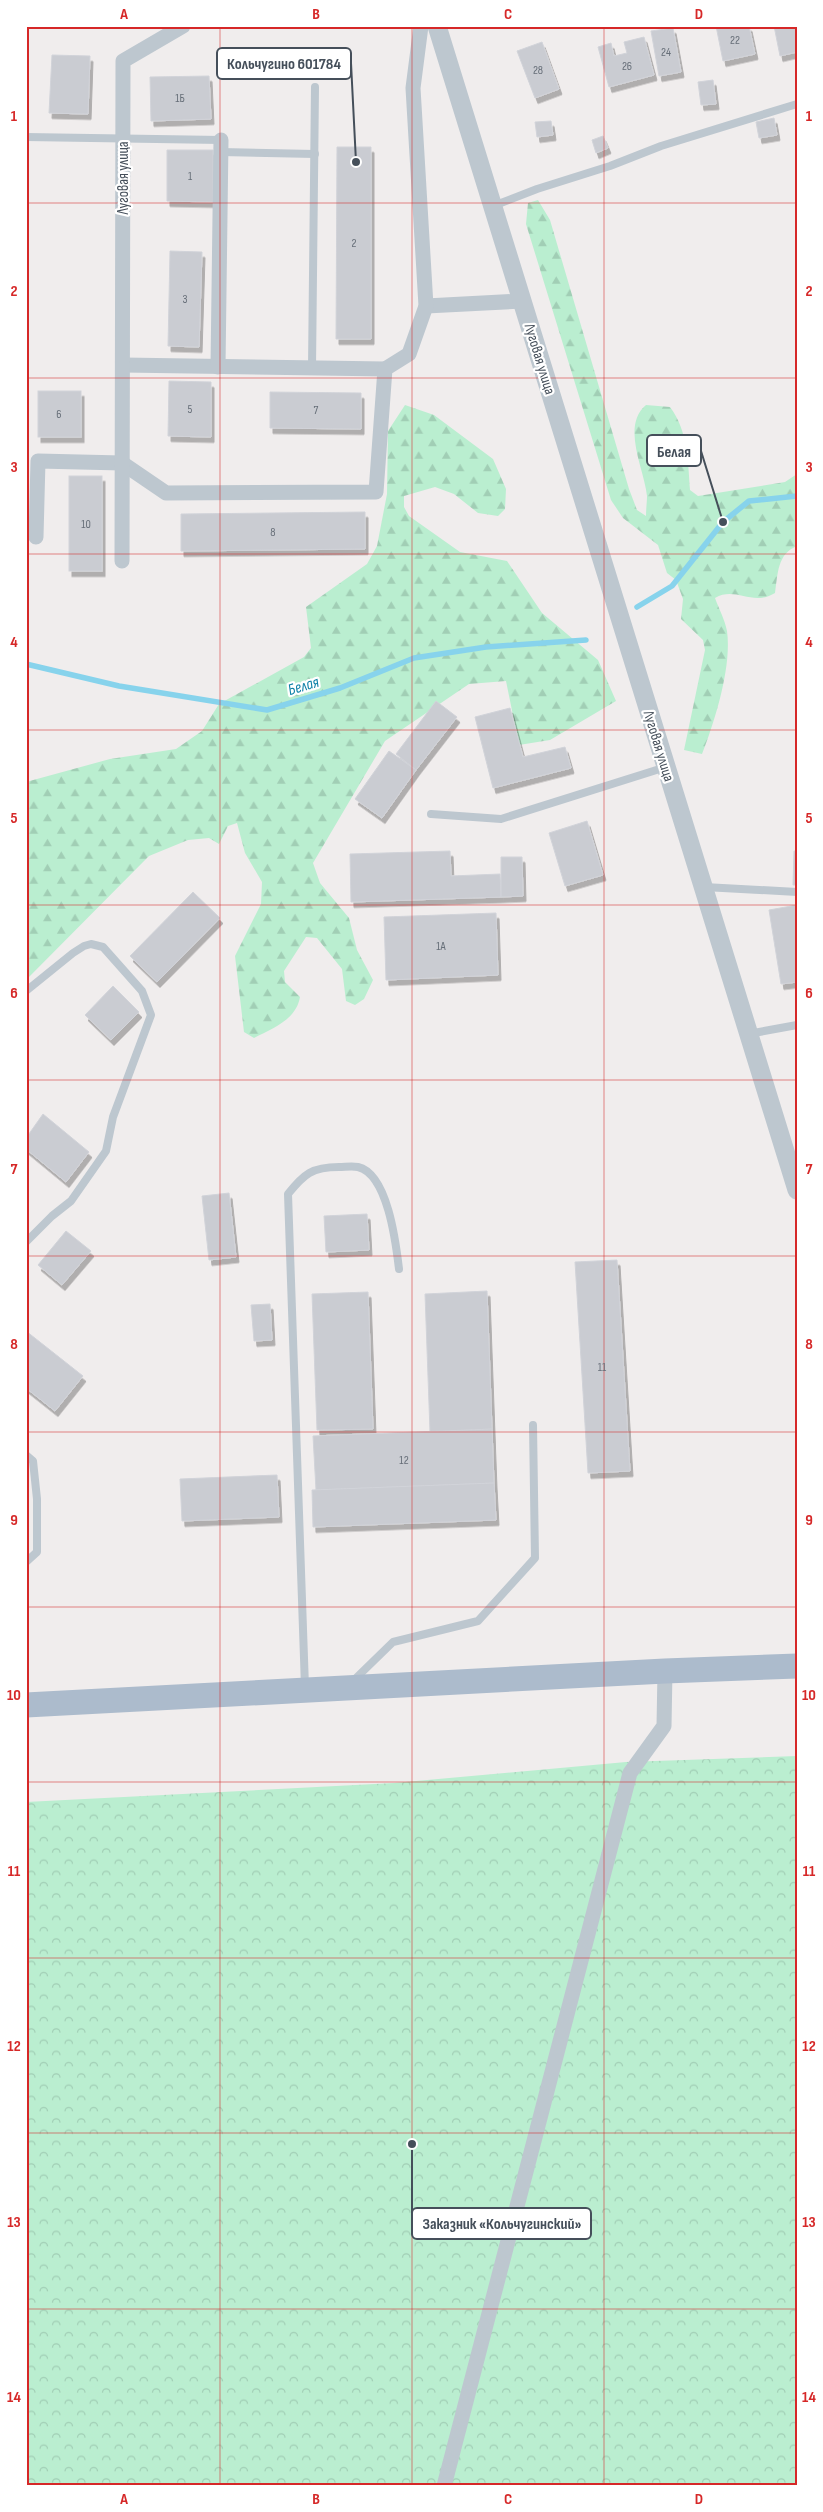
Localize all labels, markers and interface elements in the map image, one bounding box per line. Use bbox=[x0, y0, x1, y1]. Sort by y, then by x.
text: A bbox=[119, 5, 128, 24]
text: B bbox=[312, 5, 320, 24]
text: C bbox=[504, 5, 512, 24]
text: D bbox=[695, 5, 703, 24]
house number: 22 bbox=[730, 33, 740, 48]
house number: 24 bbox=[661, 45, 671, 60]
callout: Кольчугино 601784 bbox=[217, 48, 351, 79]
text: Кольчугино 601784 bbox=[227, 55, 341, 74]
house number: 26 bbox=[622, 59, 632, 74]
house number: 28 bbox=[533, 63, 543, 78]
house number: 1Б bbox=[175, 91, 185, 106]
text: 1 bbox=[11, 107, 18, 126]
text: 1 bbox=[806, 107, 813, 126]
street label: Луговая улица bbox=[114, 141, 133, 216]
house number: 1 bbox=[188, 169, 193, 184]
house number: 2 bbox=[352, 236, 357, 251]
text: 2 bbox=[10, 282, 18, 301]
text: 2 bbox=[805, 282, 813, 301]
house number: 3 bbox=[182, 292, 188, 307]
street label: Луговая улица bbox=[519, 320, 559, 397]
house number: 5 bbox=[188, 402, 193, 417]
house number: 7 bbox=[314, 403, 319, 418]
house number: 6 bbox=[56, 407, 62, 422]
callout: Белая bbox=[647, 435, 701, 466]
text: Белая bbox=[657, 443, 691, 462]
text: 3 bbox=[10, 458, 18, 477]
text: 3 bbox=[805, 458, 813, 477]
house number: 10 bbox=[81, 517, 91, 532]
house number: 8 bbox=[270, 525, 276, 540]
text: 4 bbox=[10, 633, 18, 652]
text: 4 bbox=[805, 633, 813, 652]
water label: Белая bbox=[286, 673, 322, 700]
street label: Луговая улица bbox=[638, 707, 678, 784]
text: 5 bbox=[10, 809, 18, 828]
text: 5 bbox=[805, 809, 813, 828]
house number: 1А bbox=[436, 939, 447, 954]
text: 6 bbox=[10, 984, 18, 1003]
text: 6 bbox=[805, 984, 813, 1003]
text: 7 bbox=[11, 1160, 18, 1179]
text: 7 bbox=[806, 1160, 813, 1179]
text: 8 bbox=[10, 1335, 18, 1354]
text: 8 bbox=[805, 1335, 813, 1354]
house number: 11 bbox=[598, 1360, 607, 1375]
house number: 12 bbox=[399, 1453, 409, 1468]
text: 9 bbox=[10, 1511, 18, 1530]
text: 9 bbox=[805, 1511, 813, 1530]
text: 10 bbox=[7, 1686, 21, 1705]
text: 10 bbox=[802, 1686, 816, 1705]
text: 11 bbox=[8, 1862, 21, 1881]
text: 11 bbox=[803, 1862, 816, 1881]
text: 12 bbox=[7, 2037, 21, 2056]
text: 12 bbox=[802, 2037, 816, 2056]
callout: Заказник «Кольчугинский» bbox=[412, 2208, 591, 2239]
text: 13 bbox=[7, 2213, 21, 2232]
text: 13 bbox=[802, 2213, 816, 2232]
text: Заказник «Кольчугинский» bbox=[422, 2215, 582, 2234]
text: 14 bbox=[7, 2388, 21, 2407]
text: 14 bbox=[802, 2388, 816, 2407]
text: A bbox=[119, 2490, 128, 2509]
text: B bbox=[312, 2490, 320, 2509]
text: C bbox=[504, 2490, 512, 2509]
text: D bbox=[695, 2490, 703, 2509]

